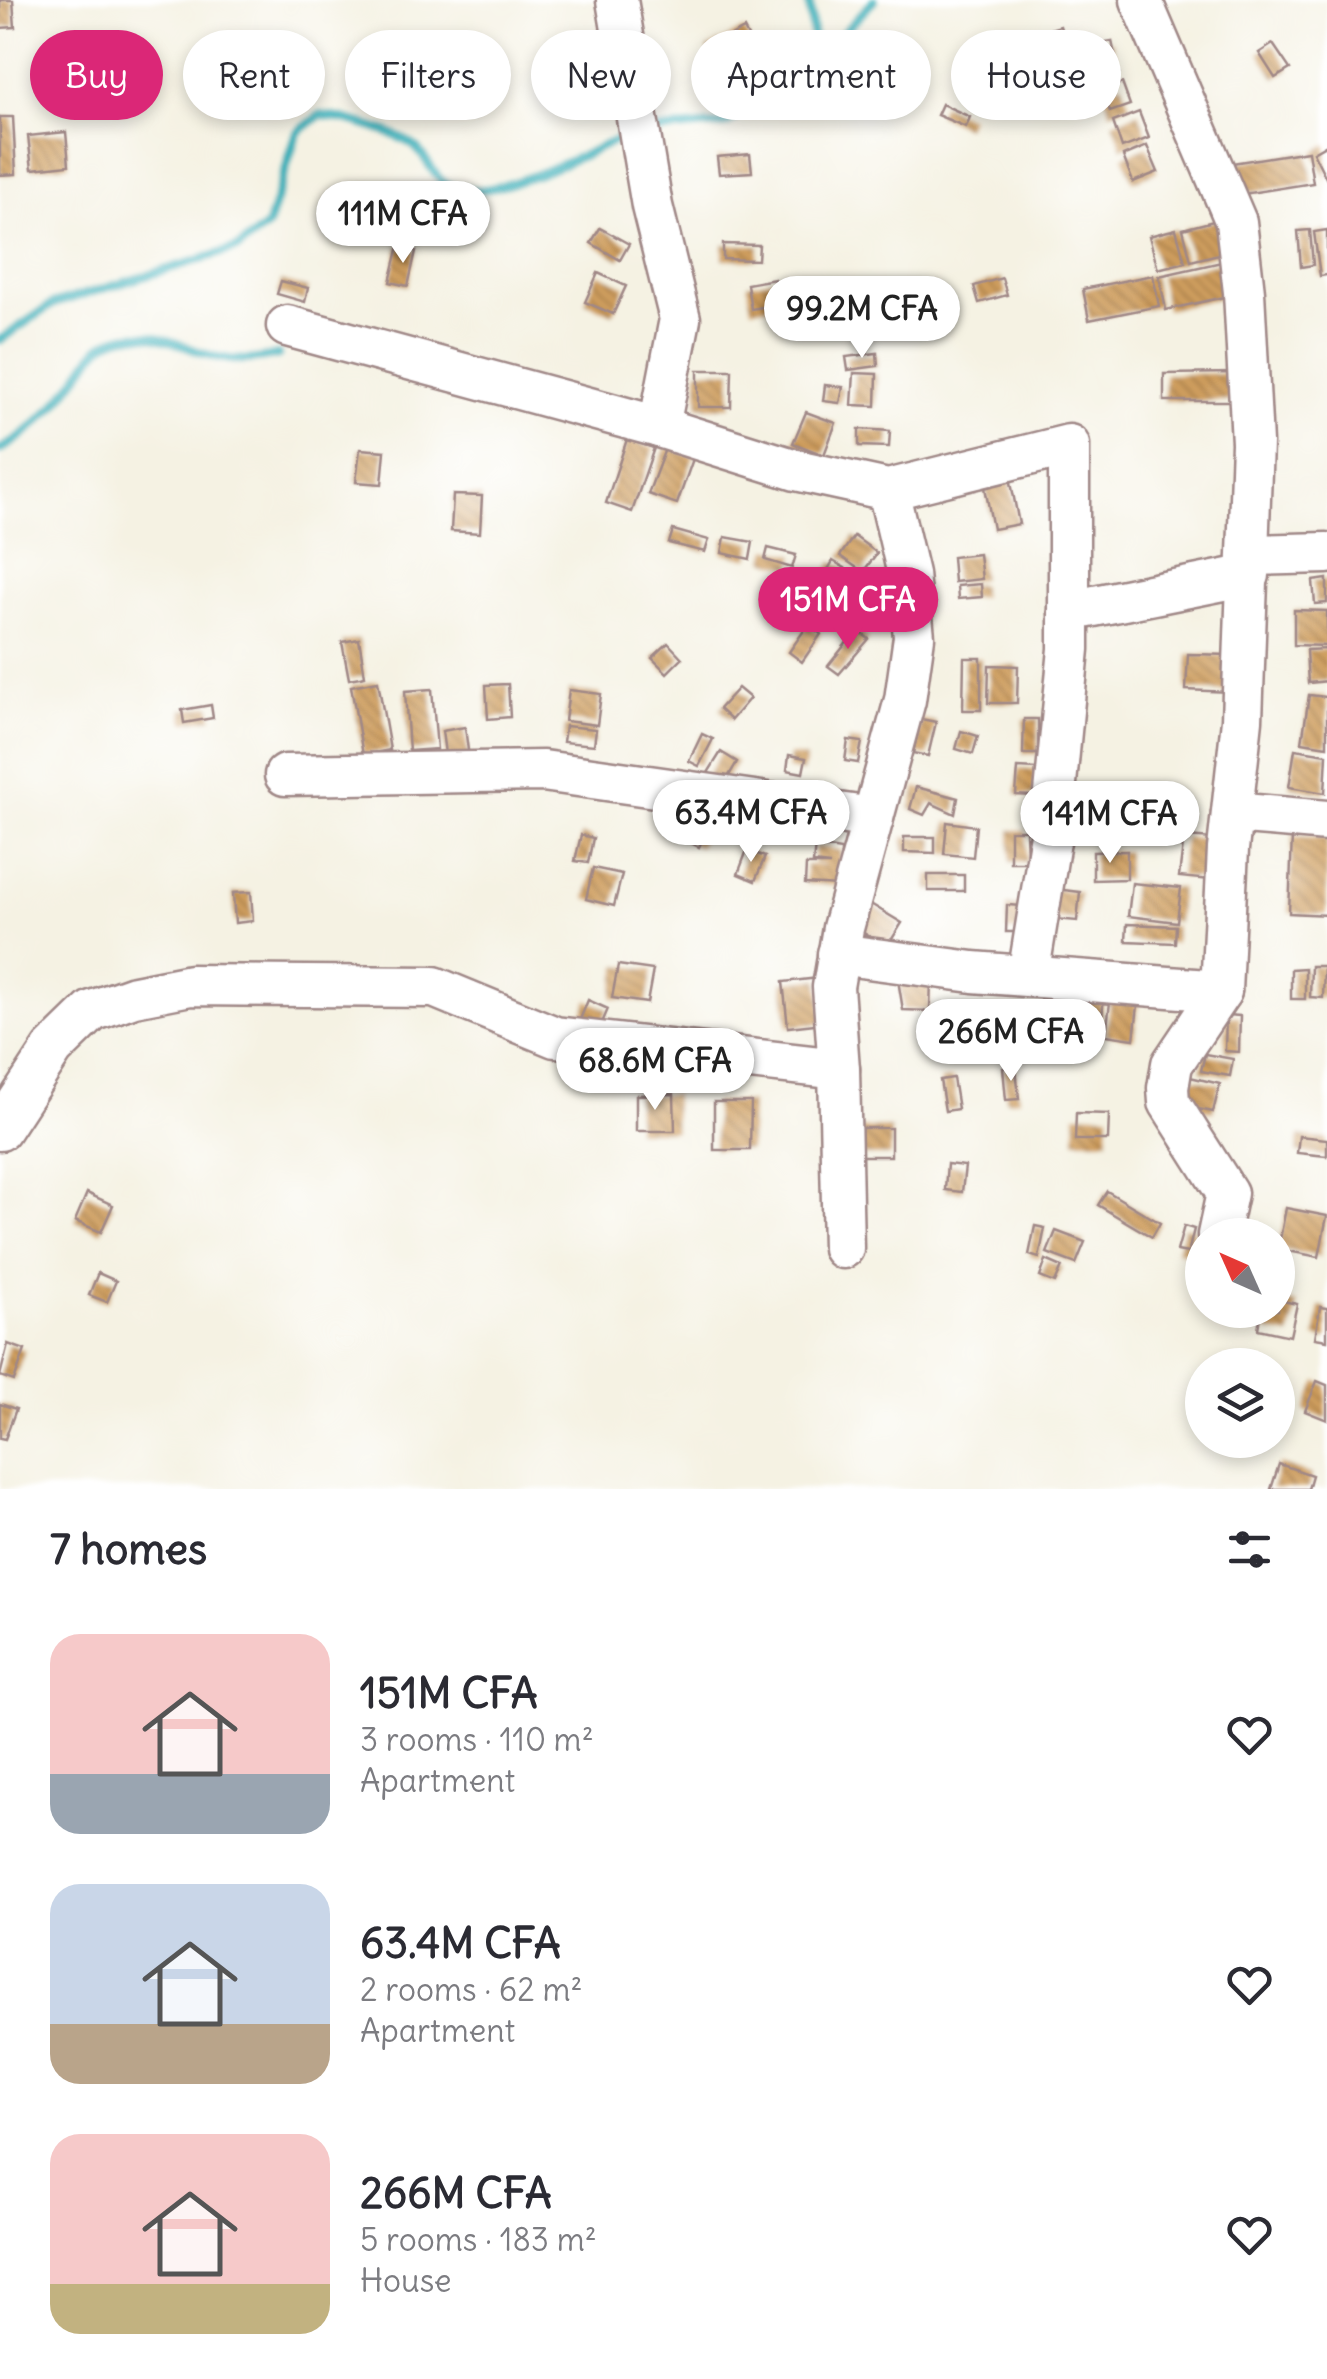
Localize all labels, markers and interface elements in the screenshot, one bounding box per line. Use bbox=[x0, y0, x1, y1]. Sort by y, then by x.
chip: Buy bbox=[30, 30, 163, 120]
chip: Rent bbox=[183, 30, 325, 120]
chip: Filters bbox=[345, 30, 511, 120]
chip: New bbox=[531, 30, 671, 120]
chip: Apartment bbox=[691, 30, 931, 120]
chip: House bbox=[951, 30, 1121, 120]
pin: 111M CFA bbox=[300, 181, 506, 266]
text: 111M CFA bbox=[338, 193, 468, 234]
pin: 99.2M CFA bbox=[748, 276, 976, 361]
text: 99.2M CFA bbox=[786, 288, 938, 329]
pin: 151M CFA bbox=[745, 567, 951, 652]
text: 151M CFA bbox=[780, 579, 916, 620]
pin: 63.4M CFA bbox=[637, 780, 865, 865]
pin: 141M CFA bbox=[1007, 781, 1213, 866]
text: 63.4M CFA bbox=[675, 792, 827, 833]
text: 141M CFA bbox=[1042, 793, 1178, 834]
pin: 266M CFA bbox=[908, 999, 1114, 1084]
text: 266M CFA bbox=[938, 1011, 1084, 1052]
pin: 68.6M CFA bbox=[541, 1028, 769, 1113]
text: 68.6M CFA bbox=[578, 1040, 732, 1081]
north arrow bbox=[1185, 1218, 1295, 1328]
map controls bbox=[1185, 1218, 1295, 1458]
button: layers bbox=[1185, 1348, 1295, 1458]
icon: filters bbox=[1222, 1522, 1277, 1577]
text: 7 homes bbox=[50, 1523, 207, 1575]
text: 151M CFA bbox=[360, 1667, 538, 1719]
icon: home bbox=[130, 1674, 250, 1794]
icon: heart bbox=[1222, 1707, 1277, 1762]
text: 3 rooms · 110 m² bbox=[360, 1719, 594, 1760]
text: Apartment bbox=[360, 1760, 515, 1801]
text: 63.4M CFA bbox=[360, 1917, 561, 1969]
icon: home bbox=[130, 1924, 250, 2044]
icon: heart bbox=[1222, 1957, 1277, 2012]
text: 2 rooms · 62 m² bbox=[360, 1969, 583, 2010]
text: Apartment bbox=[360, 2010, 515, 2051]
text: 266M CFA bbox=[360, 2167, 552, 2219]
icon: home bbox=[130, 2174, 250, 2294]
icon: heart bbox=[1222, 2207, 1277, 2262]
text: 5 rooms · 183 m² bbox=[360, 2219, 597, 2260]
text: House bbox=[360, 2260, 451, 2301]

